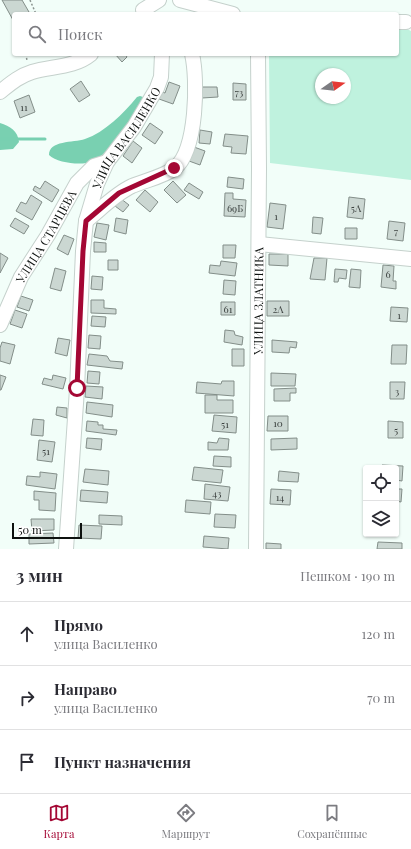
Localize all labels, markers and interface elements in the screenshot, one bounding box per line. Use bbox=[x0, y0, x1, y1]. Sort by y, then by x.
search box bbox=[12, 12, 399, 56]
icon: search bbox=[26, 23, 48, 45]
text: Поиск bbox=[58, 24, 103, 44]
north arrow bbox=[315, 68, 351, 104]
street label: УЛИЦА ВАСИЛЕНКО bbox=[88, 84, 164, 191]
house number: 73 bbox=[235, 85, 244, 99]
house number: 11 bbox=[20, 100, 28, 114]
route end bbox=[165, 159, 183, 177]
street label: УЛИЦА СТАРЦЕВА bbox=[11, 187, 80, 286]
house number: 69Б bbox=[227, 201, 243, 215]
house number: 5А bbox=[351, 201, 362, 215]
house number: 1 bbox=[274, 209, 278, 223]
house number: 7 bbox=[394, 224, 398, 238]
street label: УЛИЦА ЗЛАТНИКА bbox=[250, 247, 266, 356]
house number: 6 bbox=[385, 267, 391, 281]
house number: 61 bbox=[224, 302, 233, 316]
house number: 2А bbox=[272, 302, 284, 316]
house number: 1 bbox=[397, 308, 401, 322]
route start bbox=[68, 379, 86, 397]
house number: 3 bbox=[395, 384, 400, 398]
house number: 10 bbox=[273, 416, 283, 430]
house number: 51 bbox=[221, 417, 229, 431]
house number: 5 bbox=[394, 423, 398, 437]
house number: 51 bbox=[42, 444, 50, 458]
map controls bbox=[363, 465, 399, 537]
button: locate bbox=[363, 465, 399, 501]
house number: 43 bbox=[212, 486, 222, 500]
house number: 14 bbox=[276, 490, 284, 504]
button: layers bbox=[363, 501, 399, 537]
scale bar bbox=[12, 521, 82, 540]
text: 50 m bbox=[18, 522, 42, 537]
text: 3 мин bbox=[16, 564, 63, 586]
text: Пешком · 190 m bbox=[300, 567, 395, 584]
text: Прямо bbox=[54, 615, 103, 635]
icon: ahead bbox=[16, 623, 38, 645]
text: 120 m bbox=[361, 625, 395, 642]
text: улица Василенко bbox=[54, 635, 158, 652]
text: Направо bbox=[54, 679, 117, 699]
icon: right bbox=[16, 687, 38, 709]
text: 70 m bbox=[367, 689, 395, 706]
text: улица Василенко bbox=[54, 699, 158, 716]
icon: arrive bbox=[16, 751, 38, 773]
text: Пункт назначения bbox=[54, 752, 191, 772]
tab: Карта bbox=[44, 802, 74, 841]
tab: Маршрут bbox=[162, 802, 210, 841]
tab: Сохранённые bbox=[297, 802, 367, 841]

